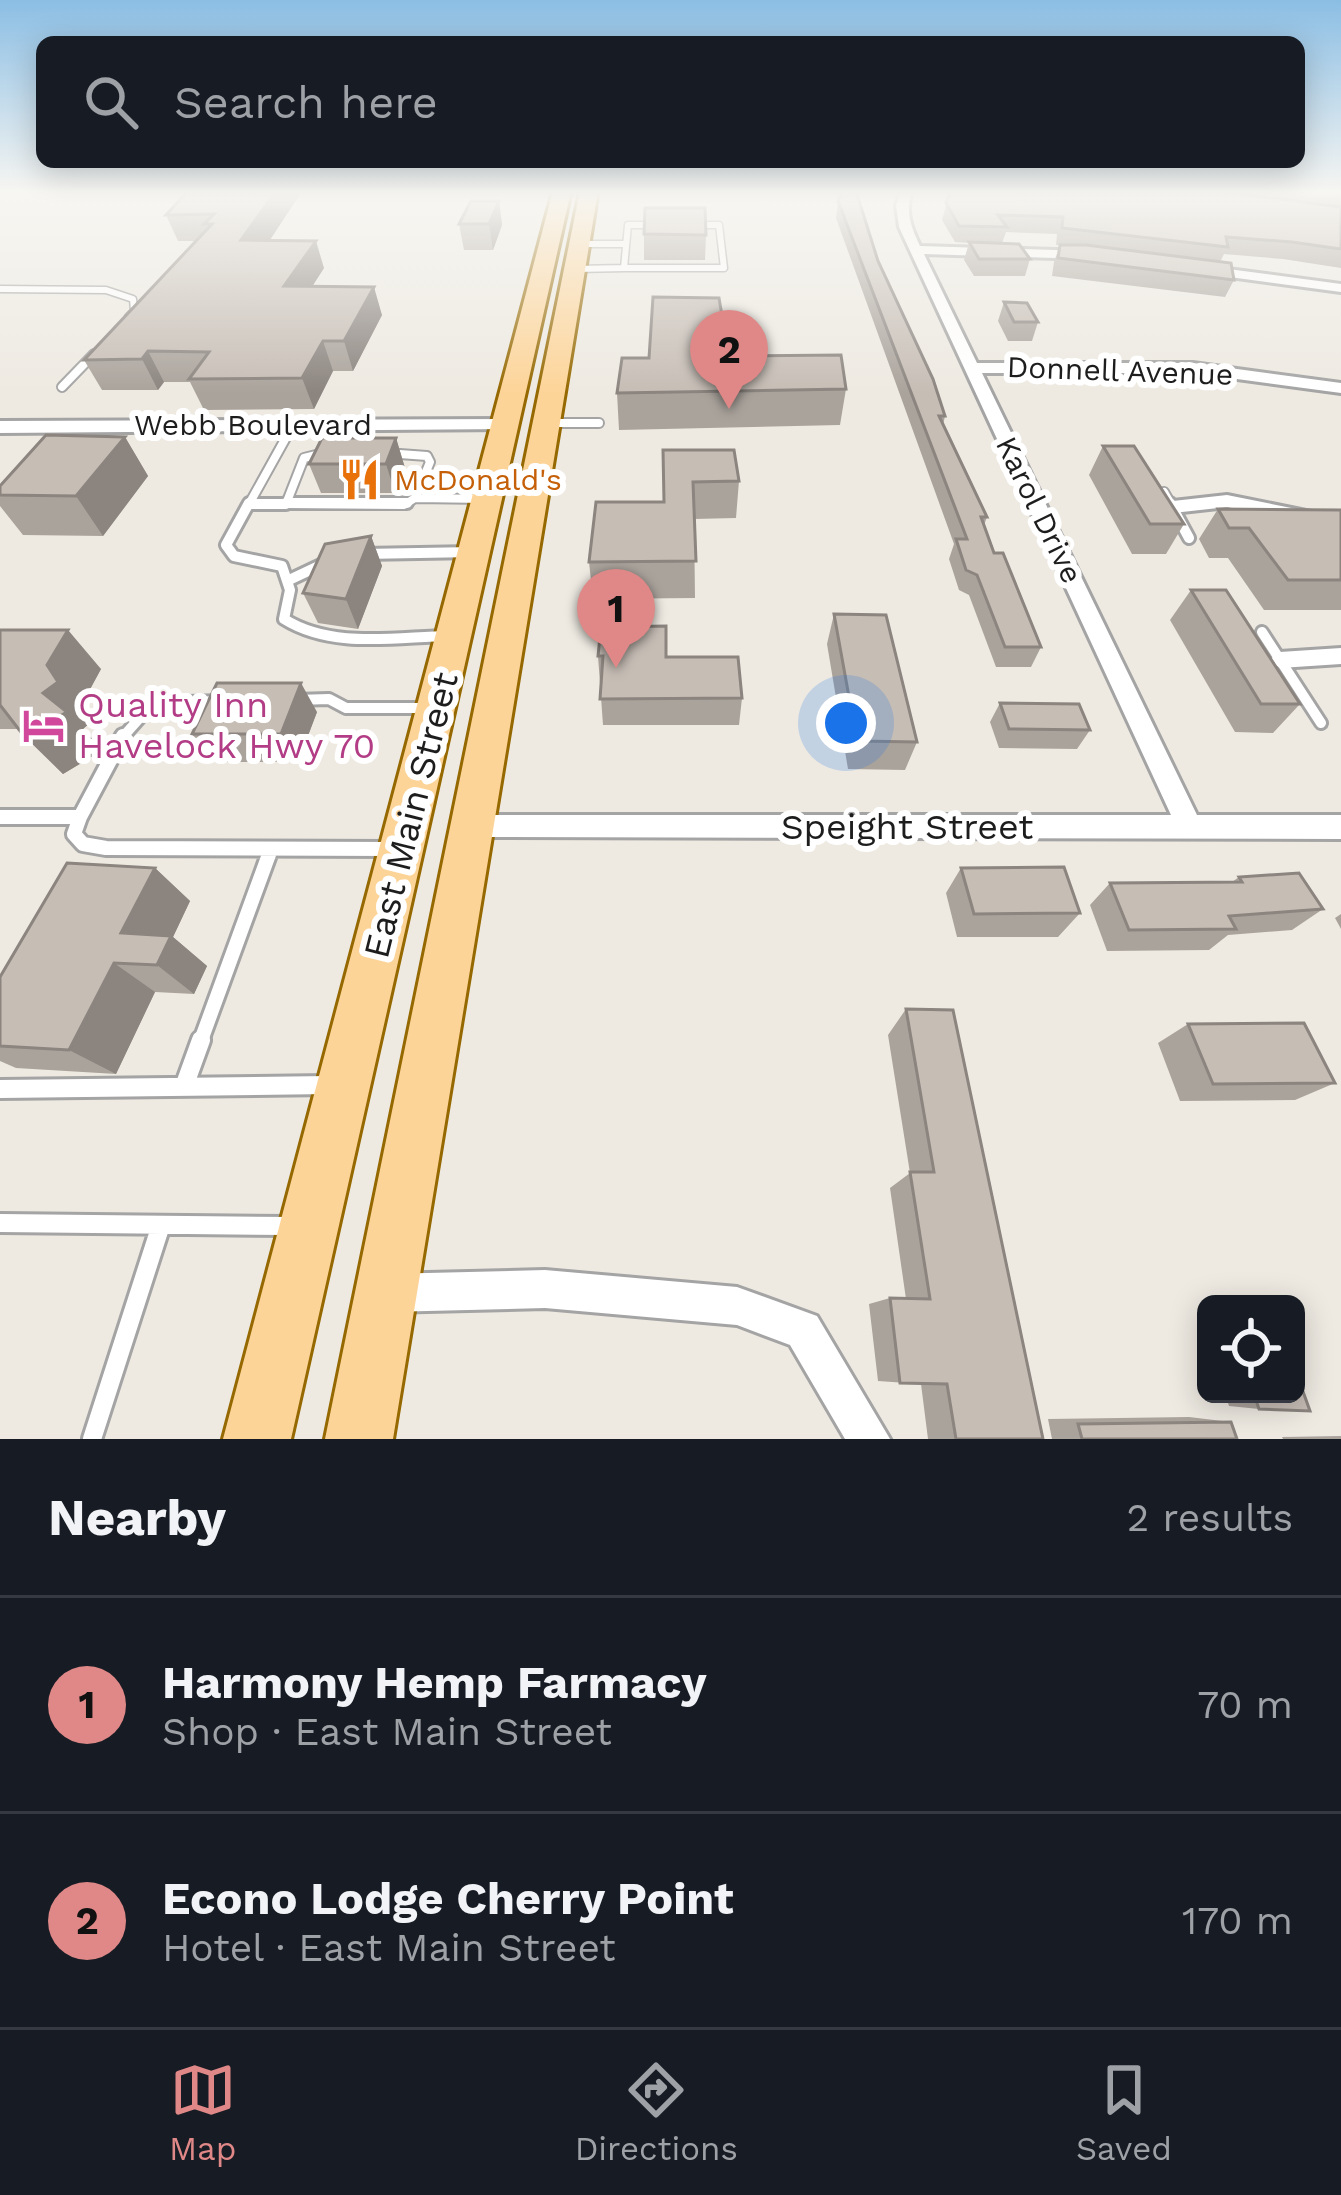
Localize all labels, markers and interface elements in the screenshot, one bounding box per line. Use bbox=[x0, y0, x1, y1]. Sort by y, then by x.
search box bbox=[36, 36, 1305, 168]
icon: search bbox=[78, 69, 144, 135]
text: Search here bbox=[174, 76, 438, 129]
pin: 2 bbox=[690, 310, 768, 409]
street label: Donnell Avenue bbox=[1006, 349, 1234, 392]
street label: Webb Boulevard bbox=[134, 407, 372, 442]
street label: Karol Drive bbox=[989, 431, 1090, 589]
restaurant icon: McDonald's bbox=[337, 457, 383, 503]
place label: McDonald's bbox=[394, 462, 562, 497]
pin: 1 bbox=[577, 569, 655, 668]
street label: East Main Street bbox=[355, 668, 467, 963]
place label: Quality Inn Havelock Hwy 70 bbox=[78, 684, 375, 767]
your location bbox=[816, 693, 876, 753]
hotel icon: Quality Inn Havelock Hwy 70 bbox=[21, 702, 67, 748]
street label: Speight Street bbox=[781, 806, 1033, 848]
map controls bbox=[1197, 1295, 1305, 1403]
button: locate bbox=[1197, 1295, 1305, 1403]
text: Nearby bbox=[48, 1488, 226, 1547]
text: 2 results bbox=[1127, 1495, 1293, 1540]
text: Harmony Hemp Farmacy bbox=[162, 1656, 706, 1709]
text: 1 bbox=[79, 1682, 95, 1727]
text: 70 m bbox=[1197, 1682, 1293, 1727]
text: Shop · East Main Street bbox=[162, 1709, 612, 1754]
text: Econo Lodge Cherry Point bbox=[162, 1872, 734, 1925]
text: 2 bbox=[75, 1898, 99, 1943]
text: 170 m bbox=[1182, 1898, 1293, 1943]
text: Hotel · East Main Street bbox=[162, 1925, 616, 1970]
tab: Map bbox=[169, 2057, 236, 2168]
tab: Directions bbox=[575, 2057, 738, 2168]
tab: Saved bbox=[1076, 2057, 1172, 2168]

